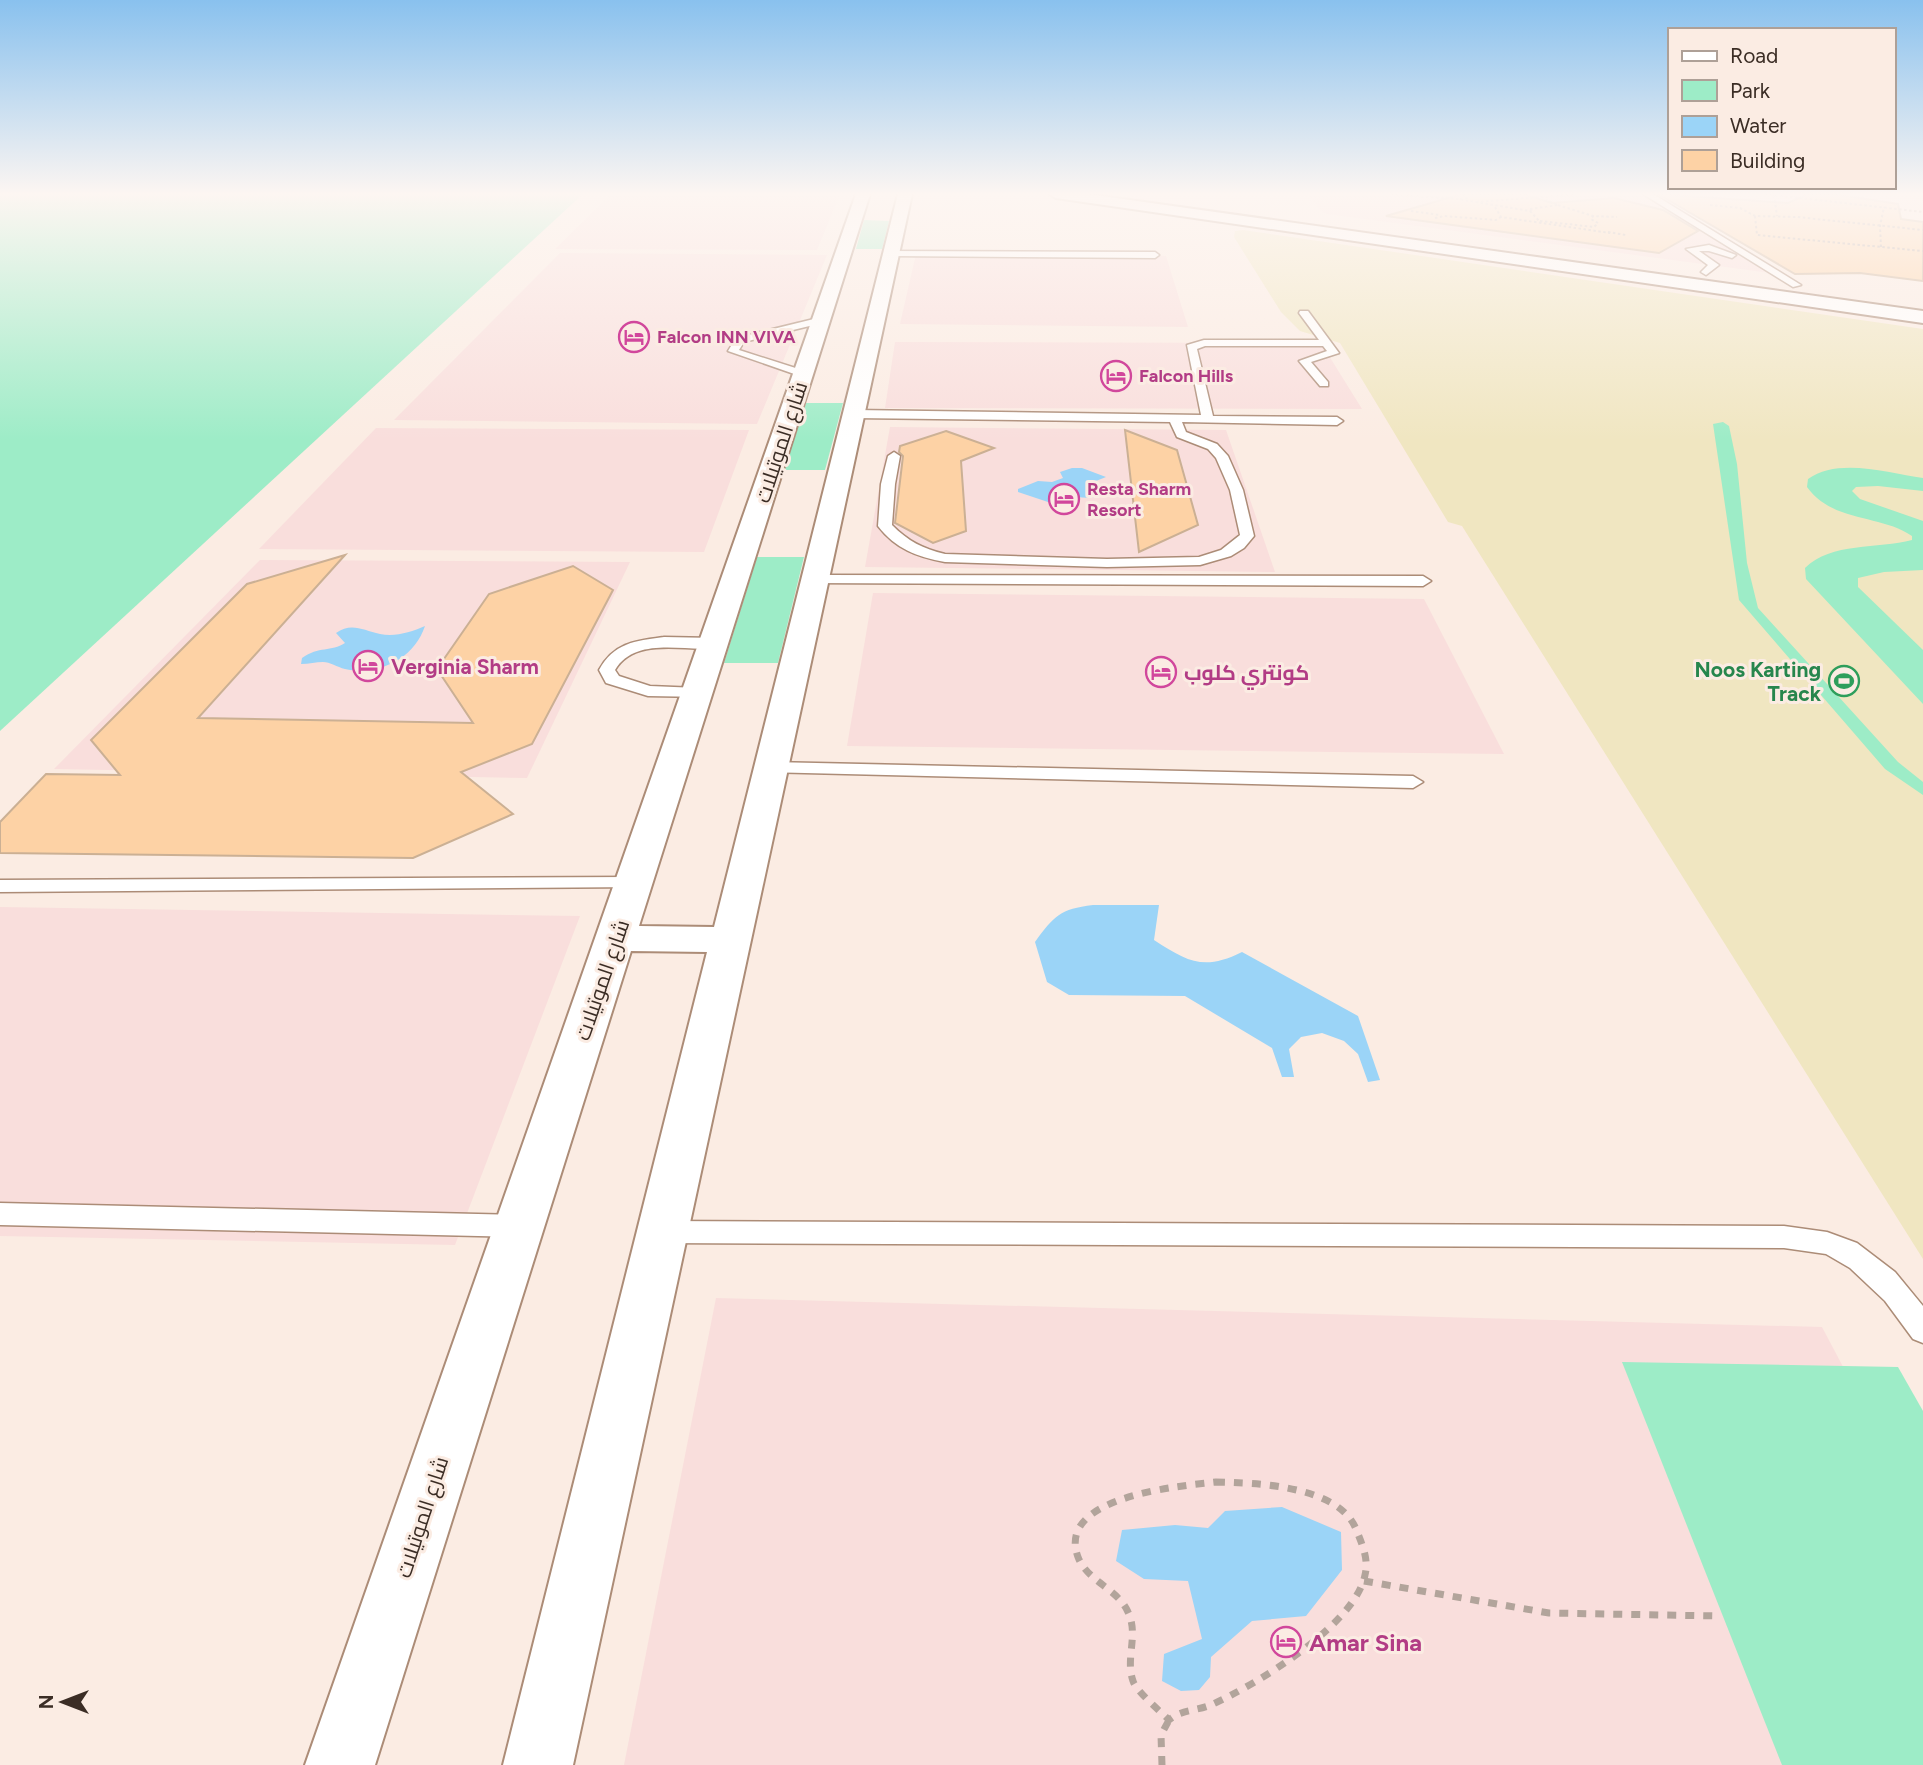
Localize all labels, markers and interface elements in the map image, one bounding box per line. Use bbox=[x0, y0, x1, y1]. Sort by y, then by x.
legend bbox=[1668, 28, 1895, 189]
text: Road bbox=[1730, 43, 1778, 68]
text: Park bbox=[1730, 78, 1771, 103]
text: Water bbox=[1730, 113, 1786, 138]
text: Building bbox=[1730, 148, 1805, 173]
hotel icon: Falcon INN VIVA bbox=[617, 320, 651, 354]
place label: Falcon INN VIVA bbox=[657, 326, 796, 348]
hotel icon: Falcon Hills bbox=[1099, 359, 1133, 393]
place label: Falcon Hills bbox=[1139, 365, 1234, 387]
street label: شارع الموتيلات bbox=[750, 378, 814, 506]
place label: Resta Sharm Resort bbox=[1087, 478, 1191, 521]
hotel icon: Resta Sharm Resort bbox=[1047, 482, 1081, 516]
hotel icon: Verginia Sharm bbox=[351, 649, 385, 683]
place label: Verginia Sharm bbox=[391, 654, 539, 679]
hotel icon: كونتري كلوب bbox=[1144, 655, 1178, 689]
place label: Noos Karting Track bbox=[1695, 657, 1822, 706]
place label: كونتري كلوب bbox=[1184, 660, 1309, 690]
sports icon: Noos Karting Track bbox=[1827, 664, 1861, 698]
street label: شارع الموتيلات bbox=[570, 916, 636, 1044]
street label: شارع الموتيلات bbox=[391, 1453, 455, 1581]
hotel icon: Amar Sina bbox=[1269, 1625, 1303, 1659]
place label: Amar Sina bbox=[1309, 1628, 1422, 1657]
north arrow bbox=[28, 1667, 98, 1737]
text: N bbox=[35, 1695, 58, 1709]

